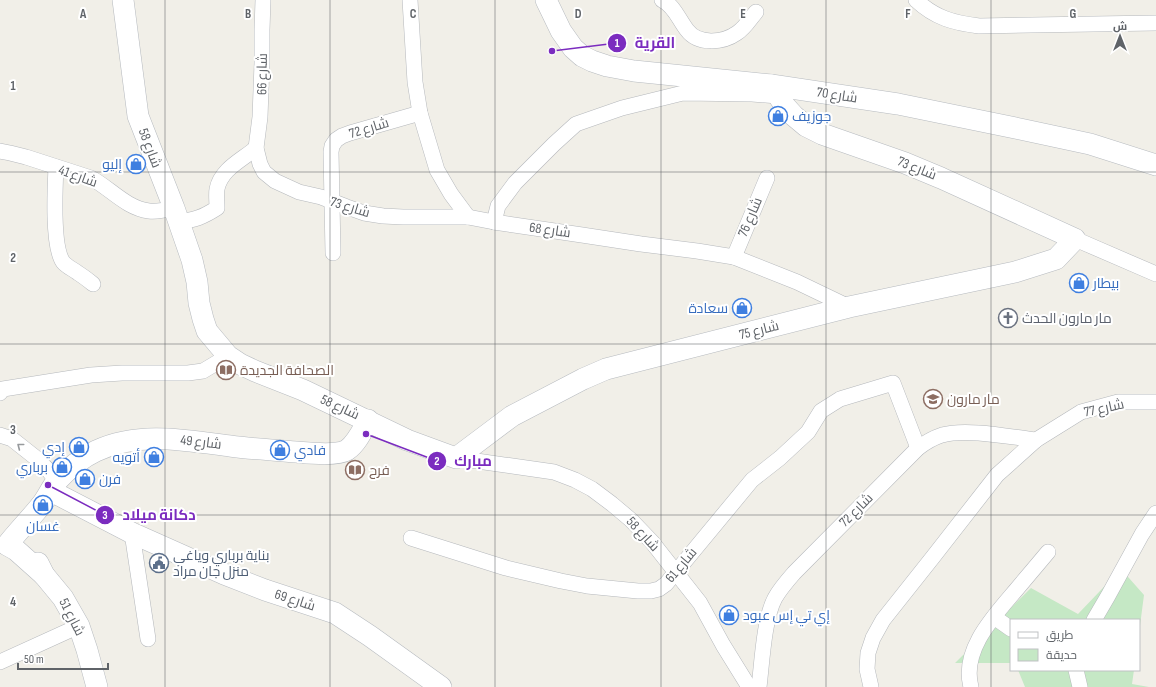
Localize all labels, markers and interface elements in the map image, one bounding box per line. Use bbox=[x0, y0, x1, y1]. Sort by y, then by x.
text: A bbox=[79, 6, 87, 22]
text: B bbox=[245, 6, 251, 22]
text: C bbox=[410, 6, 417, 22]
text: D bbox=[575, 6, 582, 22]
text: E bbox=[740, 6, 746, 22]
text: F bbox=[905, 6, 911, 22]
text: G bbox=[1070, 6, 1077, 22]
north arrow bbox=[1100, 16, 1140, 56]
text: ش bbox=[1113, 20, 1127, 33]
callout: القرية bbox=[607, 29, 683, 56]
text: القرية bbox=[635, 34, 675, 53]
text: 1 bbox=[615, 36, 620, 51]
street label: شارع 66 bbox=[253, 53, 271, 95]
text: 1 bbox=[10, 78, 16, 94]
street label: شارع 70 bbox=[815, 83, 859, 107]
shop icon: جوزيف bbox=[767, 105, 789, 127]
place label: جوزيف bbox=[792, 108, 831, 125]
street label: شارع 72 bbox=[347, 114, 391, 142]
street label: شارع 58 bbox=[135, 126, 165, 170]
street label: شارع 73 bbox=[895, 152, 939, 184]
shop icon: إليو bbox=[125, 153, 147, 175]
place label: إليو bbox=[102, 156, 122, 173]
street label: شارع 41 bbox=[56, 161, 100, 191]
street label: شارع 73 bbox=[328, 193, 372, 221]
street label: شارع 76 bbox=[734, 195, 766, 239]
street label: شارع 68 bbox=[528, 219, 572, 241]
text: 2 bbox=[10, 250, 16, 266]
shop icon: بيطار bbox=[1068, 272, 1090, 294]
place label: بيطار bbox=[1092, 275, 1119, 292]
shop icon: سعادة bbox=[731, 297, 753, 319]
place label: سعادة bbox=[688, 300, 728, 317]
church icon: مار مارون الحدث bbox=[997, 307, 1019, 329]
place label: مار مارون الحدث bbox=[1022, 310, 1112, 327]
street label: شارع 75 bbox=[737, 317, 781, 343]
library icon: الصحافة الجديدة bbox=[215, 359, 237, 381]
place label: الصحافة الجديدة bbox=[240, 362, 334, 379]
school or university icon: مار مارون bbox=[922, 388, 944, 410]
street label: شارع 58 bbox=[318, 391, 362, 423]
place label: مار مارون bbox=[947, 391, 1000, 408]
street label: شارع 77 bbox=[1082, 395, 1126, 421]
text: 3 bbox=[10, 422, 16, 438]
street label: شارع 49 bbox=[179, 431, 223, 453]
shop icon: إدي bbox=[68, 436, 90, 458]
place label: إدي bbox=[42, 439, 65, 459]
shop icon: فادي bbox=[269, 439, 291, 461]
place label: فادي bbox=[294, 442, 326, 462]
one-way arrow bbox=[18, 443, 25, 450]
shop icon: أتويه bbox=[143, 446, 165, 468]
place label: أتويه bbox=[113, 448, 140, 466]
callout: مبارك bbox=[427, 448, 500, 475]
text: مبارك bbox=[454, 452, 492, 471]
text: 2 bbox=[434, 454, 440, 469]
shop icon: برباري bbox=[51, 456, 73, 478]
place label: برباري bbox=[16, 459, 48, 479]
library icon: فرح bbox=[344, 459, 366, 481]
place label: فرح bbox=[369, 462, 390, 479]
shop icon: فرن bbox=[74, 468, 96, 490]
place label: فرن bbox=[99, 471, 121, 488]
street label: شارع 72 bbox=[836, 490, 876, 530]
shop icon: غسان bbox=[32, 494, 54, 516]
callout: دكانة ميلاد bbox=[95, 502, 204, 529]
text: دكانة ميلاد bbox=[122, 506, 196, 525]
text: 3 bbox=[102, 508, 108, 523]
street label: شارع 58 bbox=[623, 513, 663, 555]
place label: غسان bbox=[26, 518, 60, 535]
street label: شارع 61 bbox=[662, 544, 700, 586]
place label: بناية برباري وياغي منزل جان مراد bbox=[173, 547, 269, 580]
public building icon: بناية برباري وياغي منزل جان مراد bbox=[148, 552, 170, 574]
street label: شارع 69 bbox=[273, 585, 317, 615]
text: 4 bbox=[10, 594, 16, 610]
street label: شارع 51 bbox=[55, 595, 89, 639]
shop icon: إي تي إس عبود bbox=[718, 604, 740, 626]
place label: إي تي إس عبود bbox=[743, 607, 830, 627]
legend bbox=[1010, 619, 1140, 671]
text: طريق bbox=[1046, 628, 1074, 643]
scale bar bbox=[18, 645, 108, 671]
text: حديقة bbox=[1046, 648, 1077, 663]
text: 50 m bbox=[24, 652, 44, 667]

